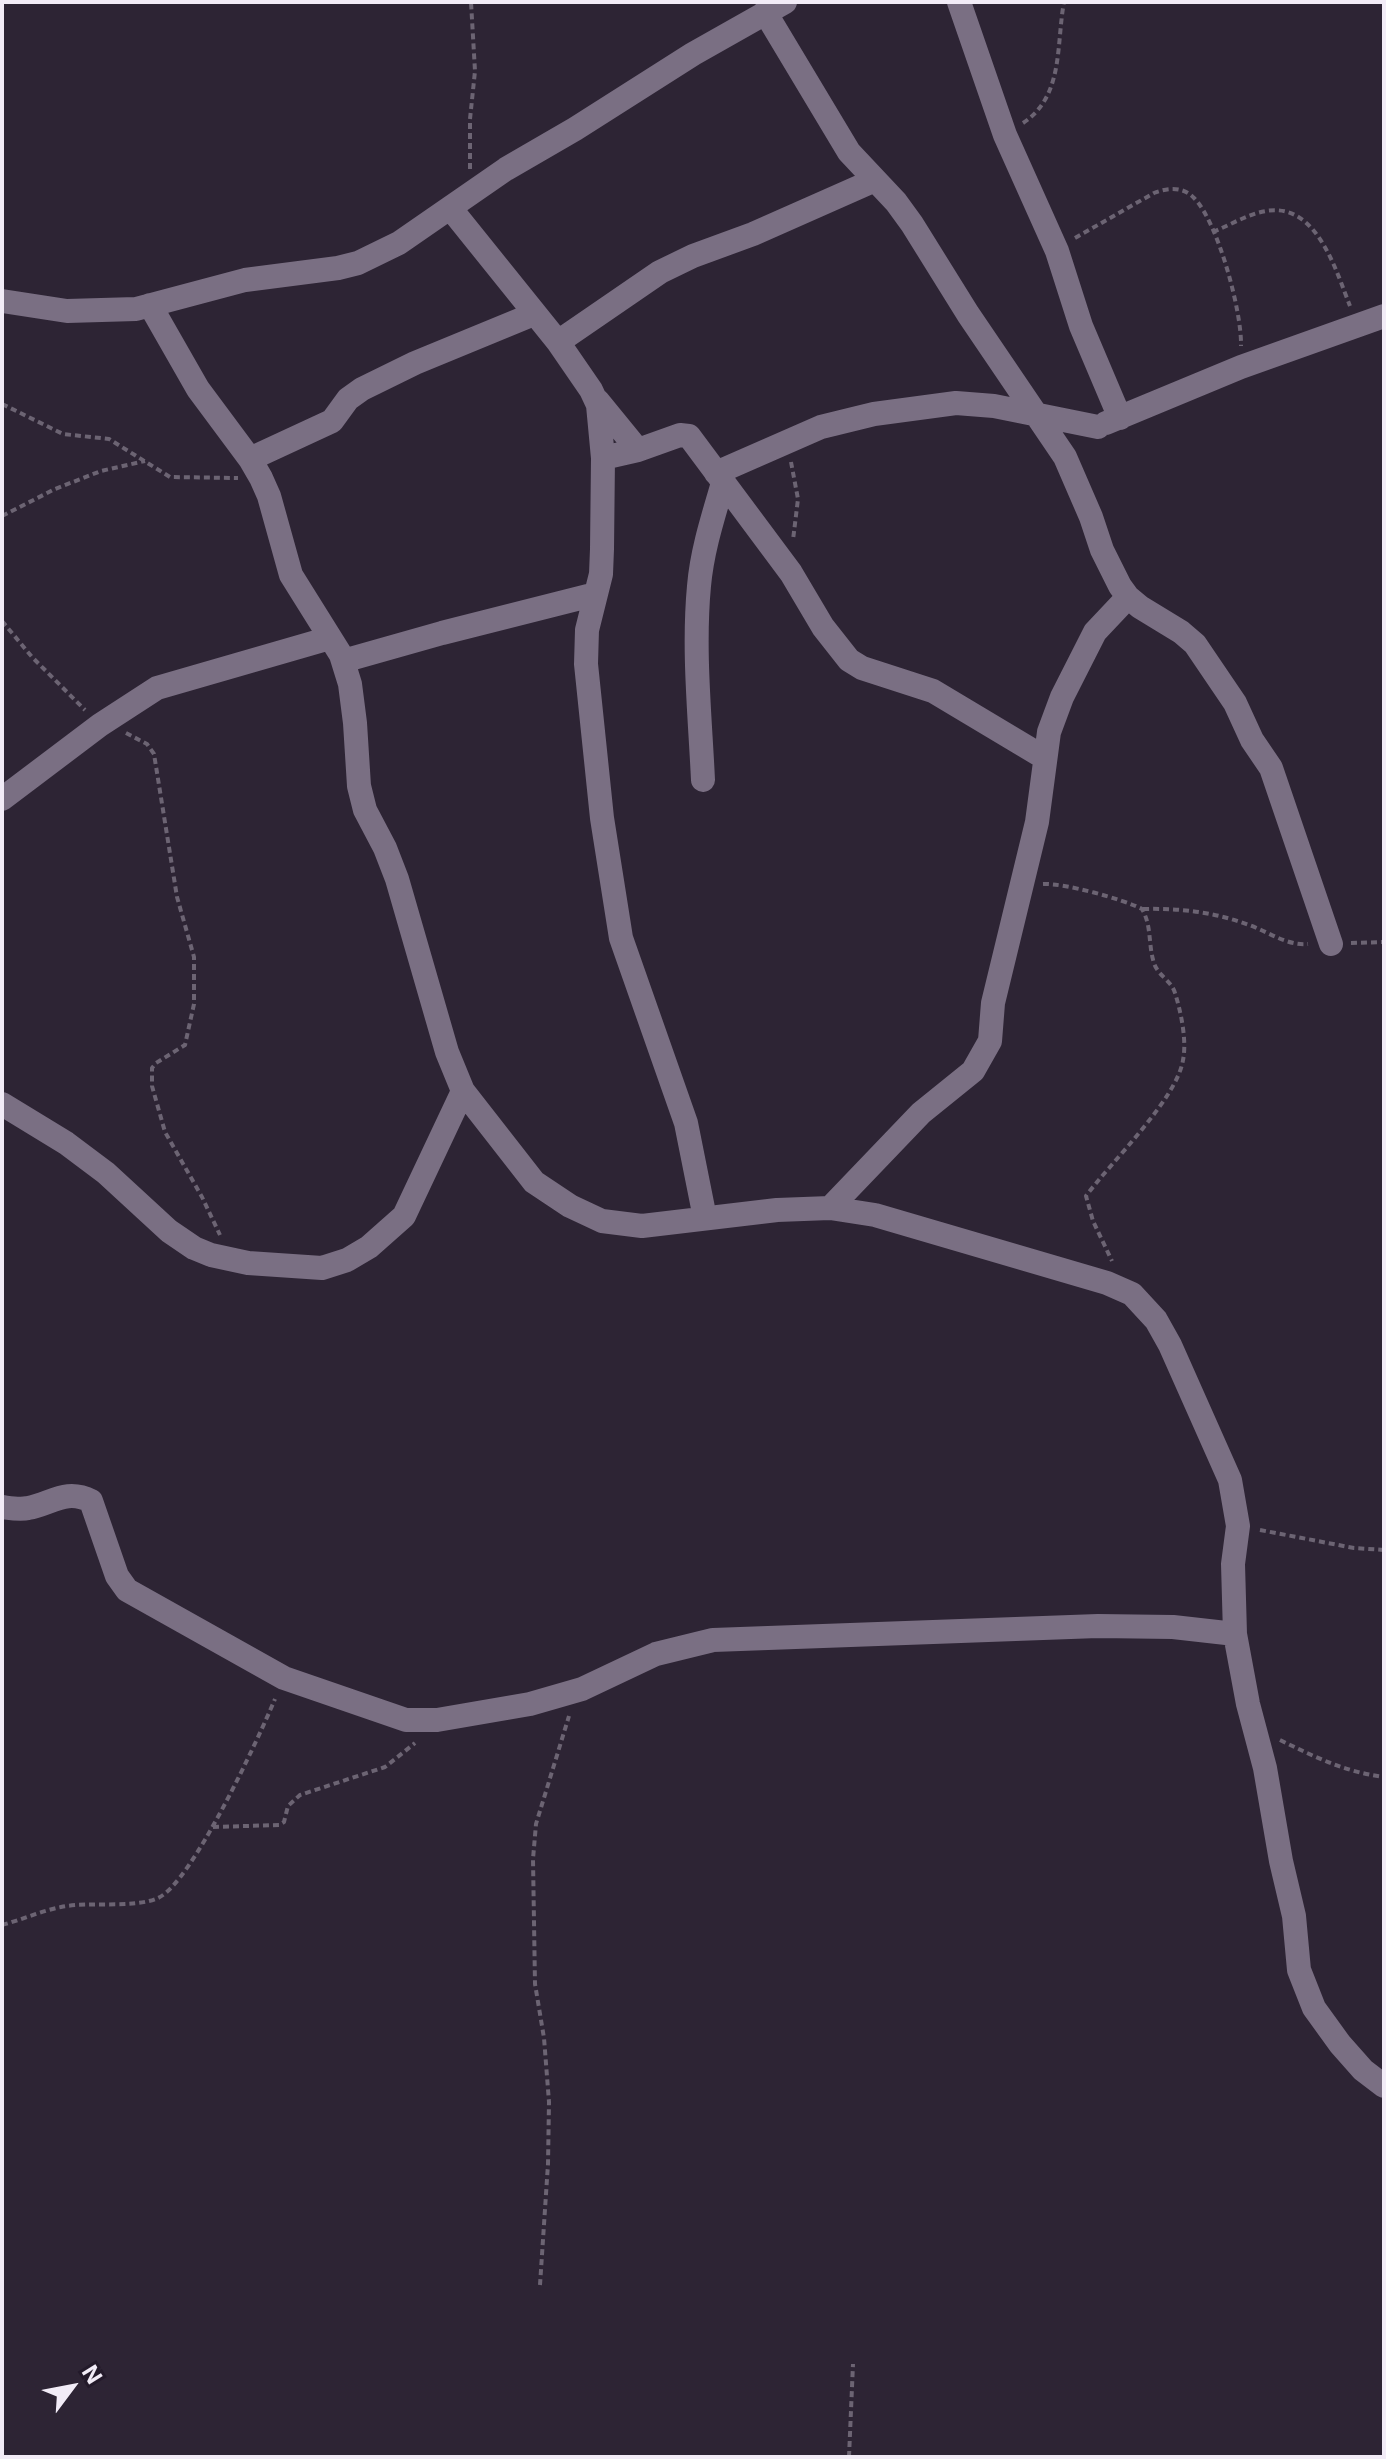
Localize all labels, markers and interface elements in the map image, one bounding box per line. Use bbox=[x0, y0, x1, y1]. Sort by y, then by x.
north arrow bbox=[32, 2347, 112, 2427]
text: N bbox=[77, 2360, 108, 2388]

